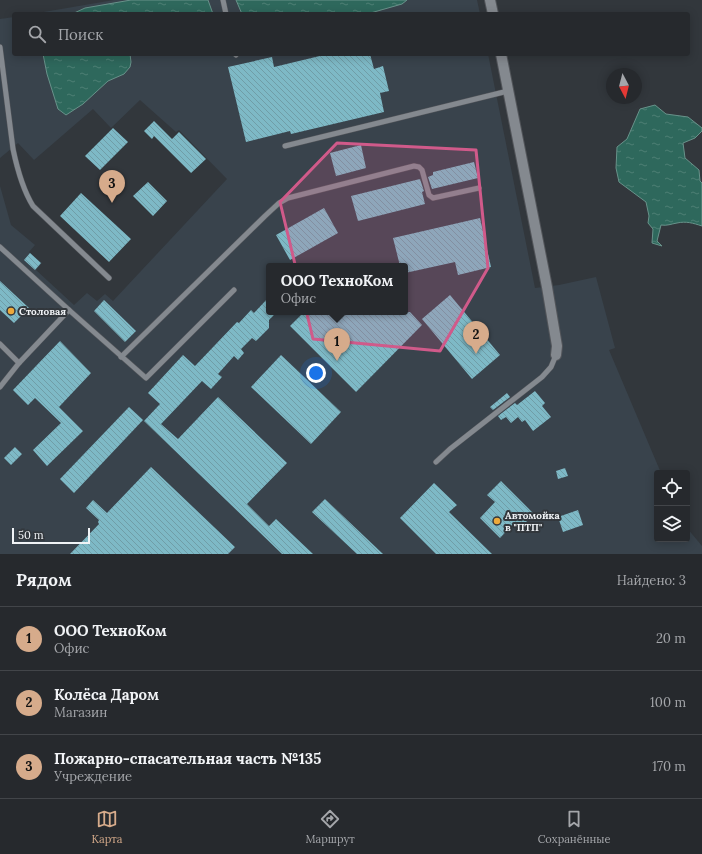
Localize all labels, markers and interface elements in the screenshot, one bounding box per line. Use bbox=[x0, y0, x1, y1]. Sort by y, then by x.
search box bbox=[12, 12, 690, 56]
icon: search bbox=[26, 23, 48, 45]
text: Поиск bbox=[58, 25, 103, 44]
north arrow bbox=[606, 68, 642, 104]
pin: 3 bbox=[99, 170, 125, 203]
popup bbox=[266, 263, 408, 315]
text: ООО ТехноКом bbox=[281, 271, 393, 290]
text: Офис bbox=[281, 290, 316, 307]
place label: Столовая bbox=[19, 305, 66, 318]
marker: Столовая bbox=[6, 306, 16, 316]
pin: 2 bbox=[463, 321, 489, 354]
pin: 1 bbox=[324, 328, 350, 361]
your location bbox=[306, 363, 326, 383]
map controls bbox=[654, 470, 690, 542]
button: locate bbox=[654, 470, 690, 506]
button: layers bbox=[654, 506, 690, 542]
place label: Автомойка в "ПТП" bbox=[505, 509, 560, 534]
marker: Автомойка в "ПТП" bbox=[492, 516, 502, 526]
scale bar bbox=[12, 526, 90, 545]
text: 50 m bbox=[18, 528, 44, 542]
text: Рядом bbox=[16, 569, 72, 591]
text: Найдено: 3 bbox=[617, 572, 686, 589]
text: ООО ТехноКом bbox=[54, 621, 167, 640]
text: 1 bbox=[26, 630, 32, 647]
text: 20 m bbox=[656, 630, 686, 647]
text: Офис bbox=[54, 640, 89, 657]
text: Колёса Даром bbox=[54, 685, 159, 704]
text: 2 bbox=[26, 694, 32, 711]
text: 100 m bbox=[650, 694, 686, 711]
text: Магазин bbox=[54, 704, 107, 721]
text: Пожарно-спасательная часть №135 bbox=[54, 749, 321, 768]
text: 3 bbox=[25, 758, 33, 775]
text: 170 m bbox=[652, 758, 686, 775]
text: Учреждение bbox=[54, 768, 132, 785]
tab: Карта bbox=[92, 808, 122, 846]
tab: Маршрут bbox=[305, 808, 355, 846]
tab: Сохранённые bbox=[538, 808, 610, 846]

